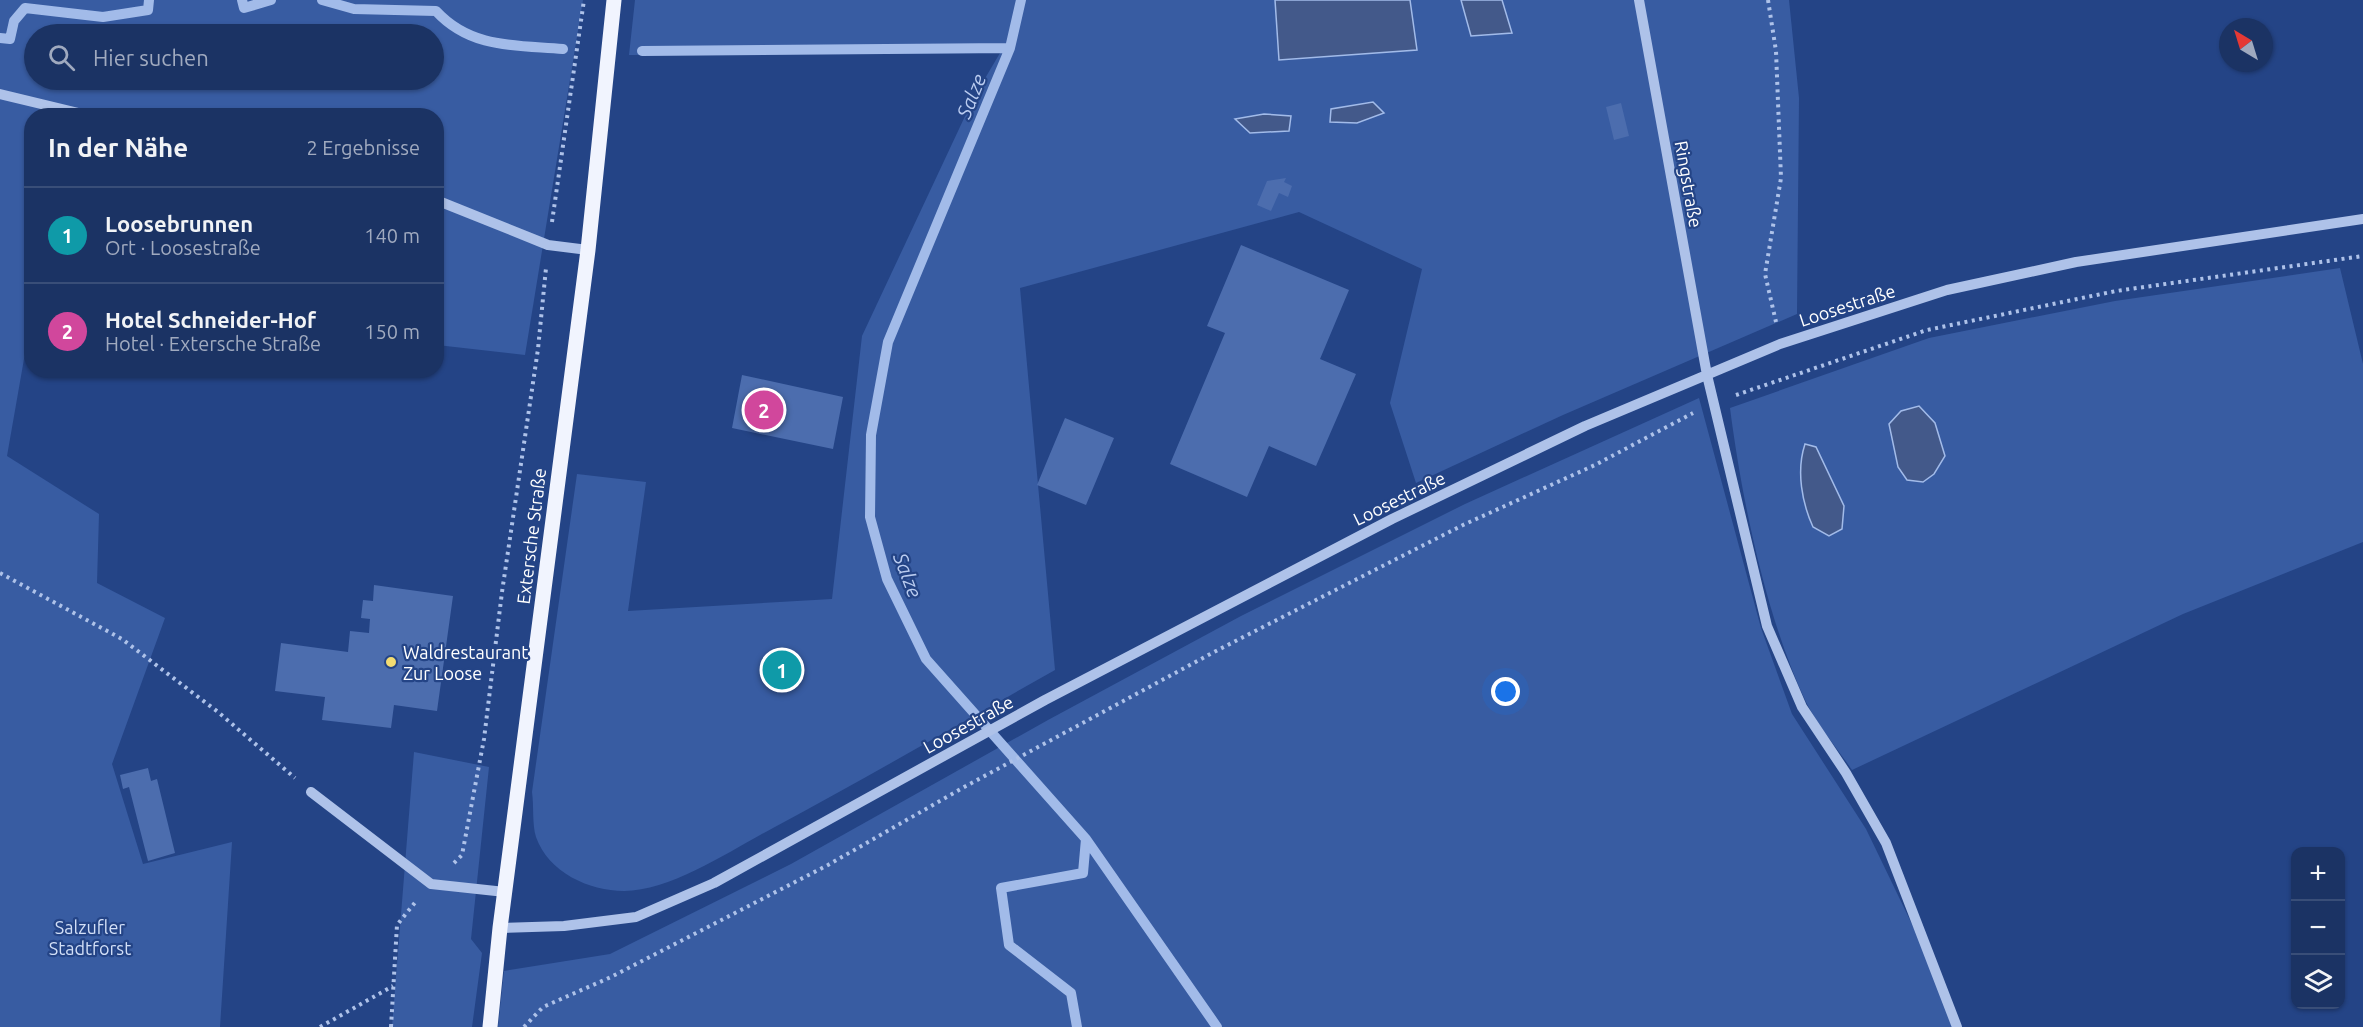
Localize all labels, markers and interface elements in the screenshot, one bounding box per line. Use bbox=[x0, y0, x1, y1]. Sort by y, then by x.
north arrow bbox=[2219, 18, 2273, 72]
search box bbox=[24, 24, 444, 90]
icon: search bbox=[45, 41, 78, 74]
text: Hier suchen bbox=[93, 45, 209, 70]
water label: Salze bbox=[951, 70, 990, 122]
text: In der Nähe bbox=[48, 133, 188, 162]
text: 2 Ergebnisse bbox=[306, 136, 420, 159]
street label: Ringstraße bbox=[1672, 139, 1706, 229]
text: Loosebrunnen bbox=[105, 211, 253, 236]
text: 1 bbox=[62, 224, 73, 247]
text: 140 m bbox=[364, 224, 420, 247]
text: Ort · Loosestraße bbox=[105, 236, 261, 259]
street label: Loosestraße bbox=[1796, 280, 1898, 330]
text: Hotel Schneider-Hof bbox=[105, 307, 316, 332]
text: 2 bbox=[62, 320, 73, 343]
text: 150 m bbox=[364, 320, 420, 343]
text: Hotel · Extersche Straße bbox=[105, 332, 321, 355]
pin: 2 bbox=[744, 388, 783, 432]
street label: Extersche Straße bbox=[513, 467, 549, 605]
street label: Loosestraße bbox=[1350, 467, 1448, 529]
water label: Salze bbox=[889, 549, 927, 601]
place label: Waldrestaurant Zur Loose bbox=[403, 642, 528, 683]
pin: 1 bbox=[762, 648, 802, 692]
marker: Waldrestaurant Zur Loose bbox=[384, 655, 398, 669]
your location bbox=[1491, 677, 1520, 706]
street label: Loosestraße bbox=[920, 691, 1016, 757]
map controls bbox=[2291, 847, 2345, 1009]
button: + bbox=[2291, 847, 2345, 901]
button: − bbox=[2291, 901, 2345, 955]
park label: Salzufler Stadtforst bbox=[49, 917, 131, 958]
button: layers bbox=[2291, 955, 2345, 1009]

